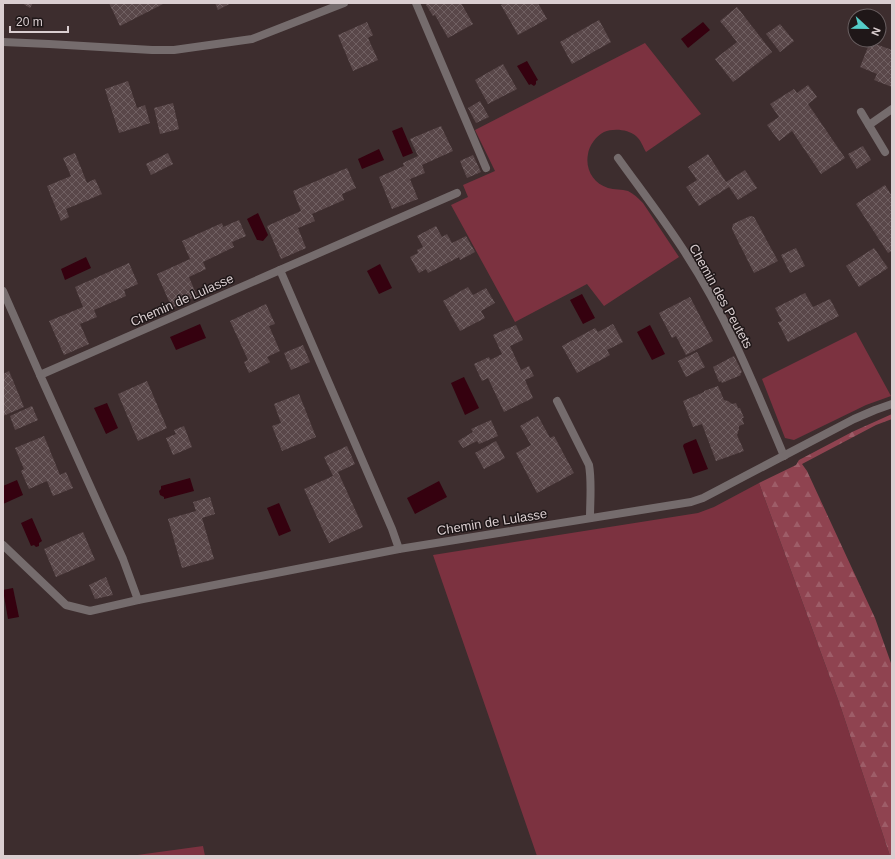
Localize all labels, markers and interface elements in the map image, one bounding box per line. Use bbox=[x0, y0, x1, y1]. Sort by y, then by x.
scale bar bbox=[10, 8, 68, 34]
north arrow bbox=[847, 8, 887, 48]
text: 20 m bbox=[16, 15, 43, 29]
text: N bbox=[869, 26, 883, 38]
street label: Chemin des Peutets bbox=[686, 241, 756, 351]
street label: Chemin de Lulasse bbox=[128, 271, 236, 329]
street label: Chemin de Lulasse bbox=[436, 506, 548, 538]

